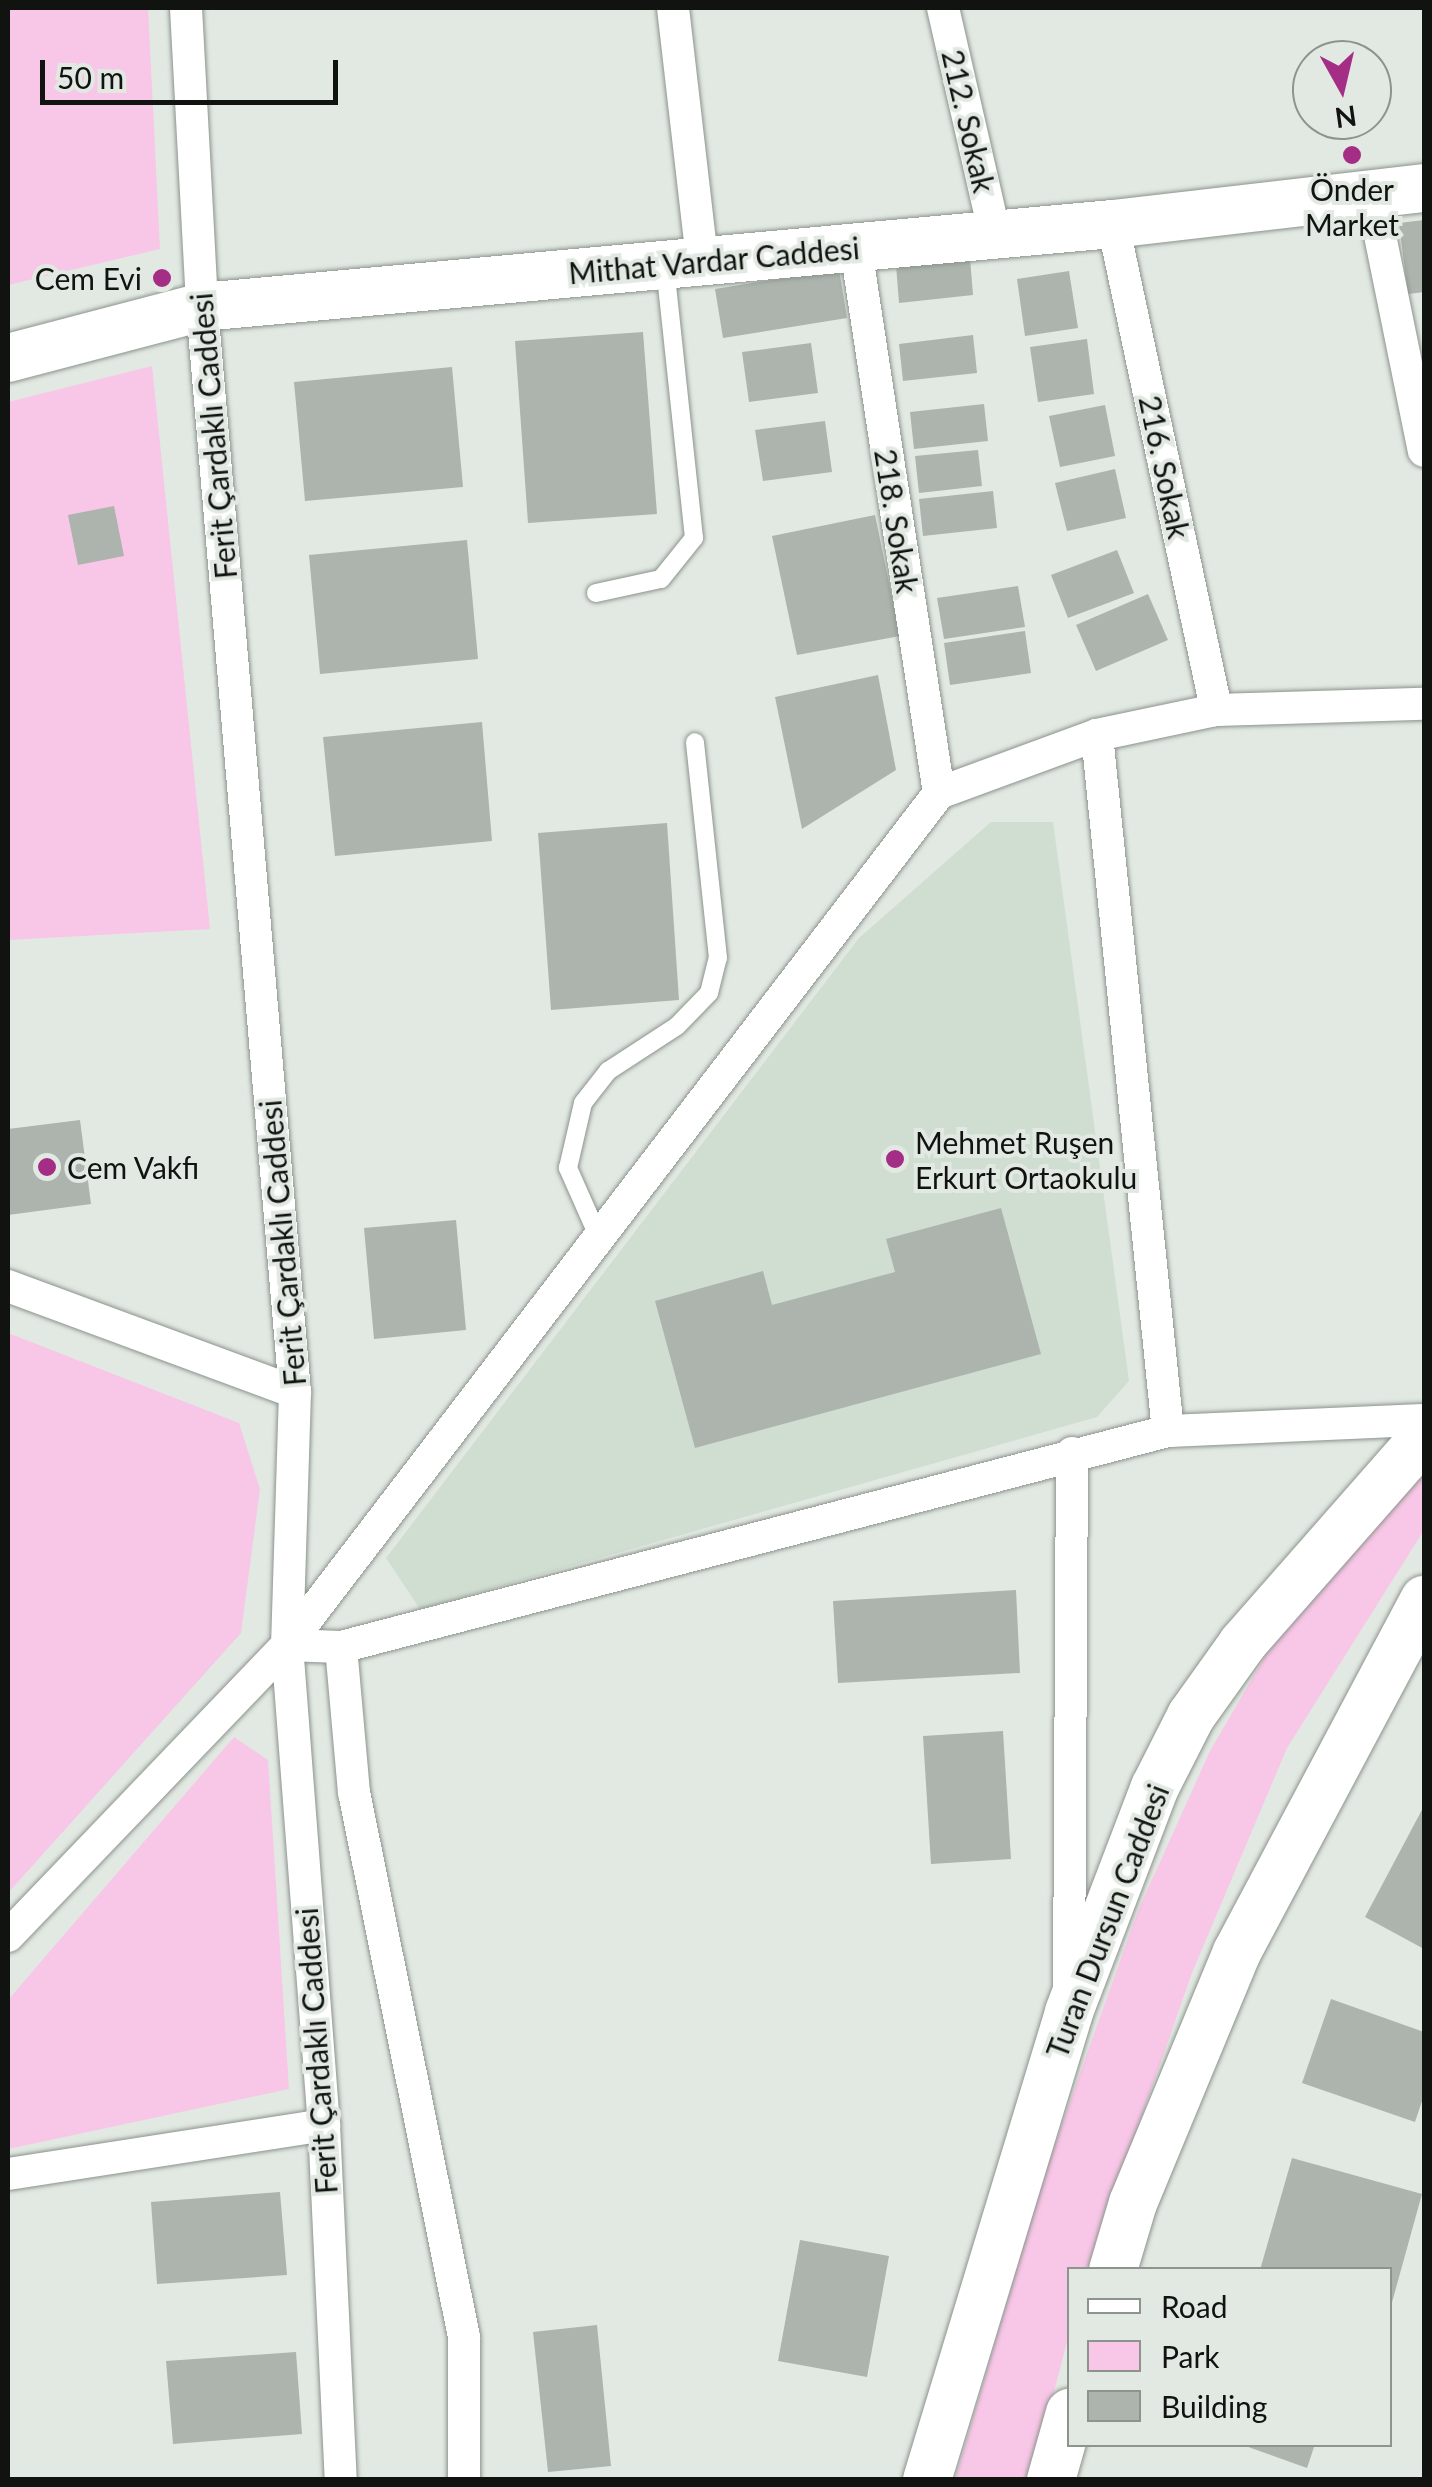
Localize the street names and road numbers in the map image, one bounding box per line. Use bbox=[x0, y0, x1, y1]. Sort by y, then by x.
street label: 212. Sokak bbox=[935, 46, 1003, 196]
street label: Mithat Vardar Caddesi bbox=[566, 229, 862, 291]
street label: Ferit Çardaklı Caddesi bbox=[183, 292, 243, 580]
street label: 216. Sokak bbox=[1132, 392, 1198, 542]
street label: 218. Sokak bbox=[868, 446, 926, 596]
street label: Ferit Çardaklı Caddesi bbox=[252, 1099, 312, 1387]
street label: Turan Dursun Caddesi bbox=[1038, 1779, 1176, 2063]
street label: Ferit Çardaklı Caddesi bbox=[288, 1907, 344, 2195]

